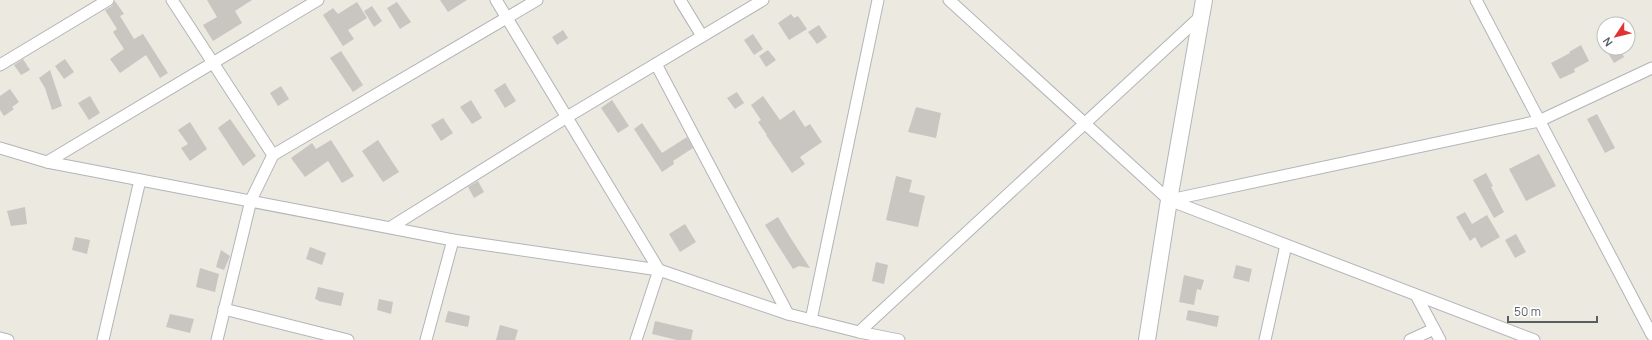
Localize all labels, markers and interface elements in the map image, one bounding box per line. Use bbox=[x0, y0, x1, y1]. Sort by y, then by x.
north arrow bbox=[1596, 16, 1636, 56]
text: N bbox=[1599, 34, 1616, 50]
scale bar bbox=[1508, 298, 1597, 324]
text: 50 m bbox=[1514, 303, 1541, 320]

